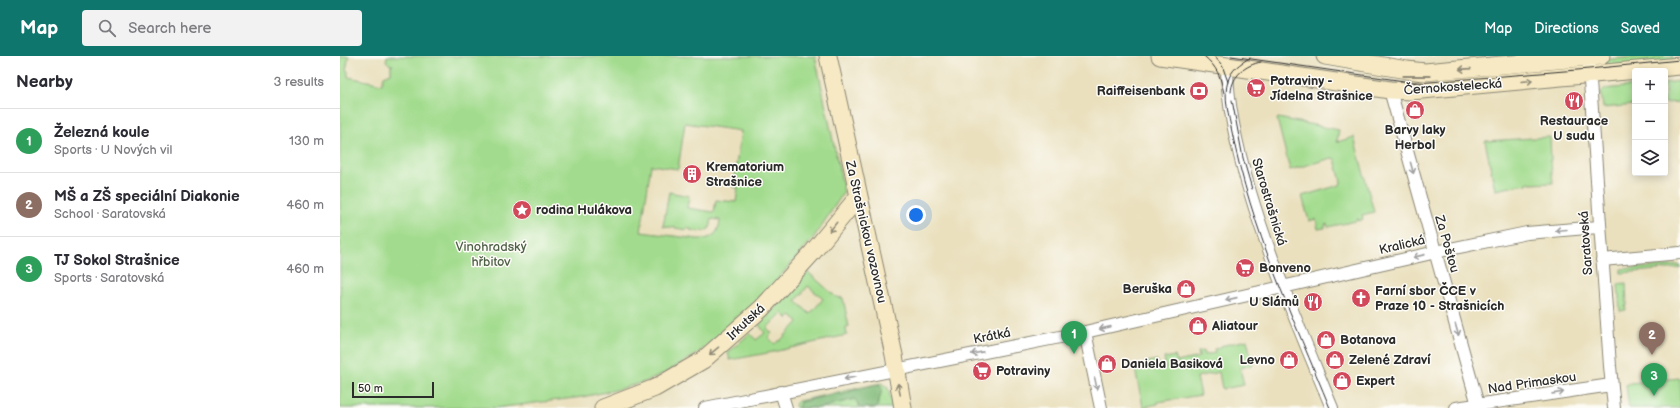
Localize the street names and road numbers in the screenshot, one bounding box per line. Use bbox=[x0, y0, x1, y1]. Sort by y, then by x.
street label: Černokostelecká bbox=[1403, 75, 1503, 98]
street label: Starostrašnická bbox=[1248, 156, 1290, 248]
street label: Za Strašnickou vozovnou bbox=[842, 158, 890, 305]
street label: Saratovská bbox=[1576, 210, 1596, 276]
street label: Za Poštou bbox=[1431, 212, 1463, 275]
street label: Kralická bbox=[1378, 232, 1426, 258]
street label: Irkutská bbox=[724, 300, 768, 344]
street label: Krátká bbox=[972, 325, 1012, 347]
street label: Nad Primaskou bbox=[1487, 369, 1577, 397]

